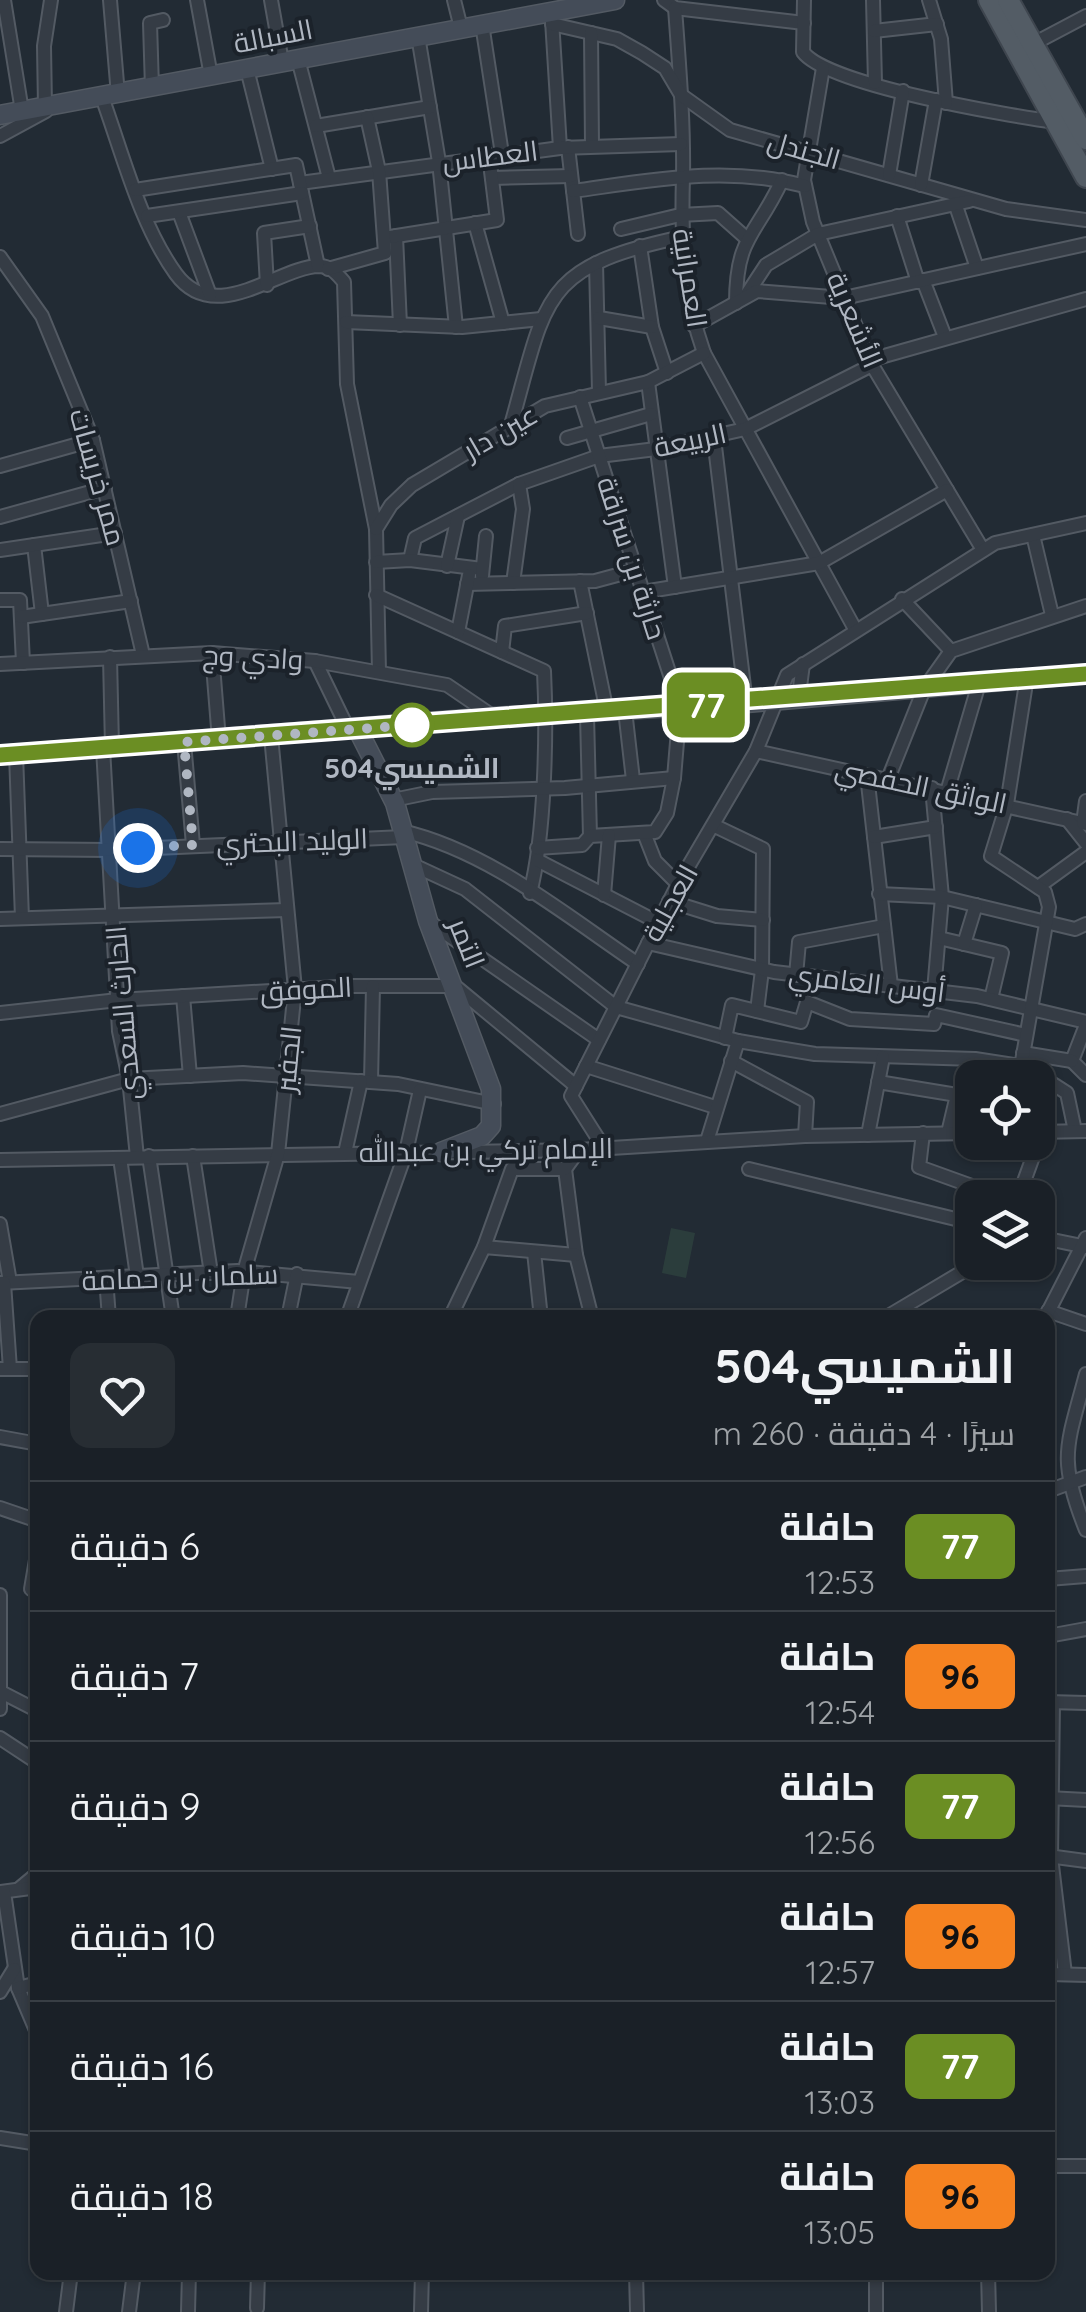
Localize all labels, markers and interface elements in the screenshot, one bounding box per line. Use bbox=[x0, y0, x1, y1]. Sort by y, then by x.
street label: السبالة bbox=[230, 11, 315, 60]
street label: الجندل bbox=[764, 123, 845, 177]
street label: العطاس bbox=[440, 132, 540, 179]
street label: العمرانية bbox=[665, 226, 716, 330]
street label: الأشعرية bbox=[820, 267, 891, 373]
street label: عين دار bbox=[454, 396, 543, 468]
street label: ممر خريسات bbox=[62, 404, 135, 549]
street label: الربيعة bbox=[650, 415, 729, 464]
street label: حارثة بن سراقة bbox=[590, 472, 675, 644]
street label: وادي وج bbox=[202, 636, 304, 682]
line badge: 77 bbox=[661, 672, 751, 738]
text: 77 bbox=[687, 683, 725, 727]
marker: الشميسي504 bbox=[391, 704, 433, 746]
place label: الشميسي504 bbox=[324, 750, 500, 791]
street label: الواثق الحفصي bbox=[831, 750, 1010, 825]
street label: الوليد البحتري bbox=[215, 820, 369, 866]
your location bbox=[113, 823, 163, 873]
street label: العجلية bbox=[634, 858, 705, 948]
street label: التمر bbox=[441, 911, 493, 973]
street label: الحارث السعدي bbox=[97, 924, 153, 1102]
street label: أوس العامري bbox=[786, 956, 947, 1014]
street label: الموفق bbox=[259, 969, 353, 1008]
street label: الجفير bbox=[266, 1024, 308, 1096]
map controls bbox=[955, 1060, 1055, 1280]
button: locate bbox=[955, 1060, 1055, 1160]
street label: الإمام تركي بن عبدالله bbox=[359, 1130, 614, 1174]
button: layers bbox=[955, 1180, 1055, 1280]
street label: سلمان بن حمامة bbox=[81, 1256, 279, 1297]
text: الشميسي504 bbox=[715, 1335, 1015, 1395]
button: heart bbox=[70, 1343, 175, 1448]
text: سيرًا · 4 دقيقة · 260 m bbox=[713, 1413, 1015, 1453]
text: حافلة bbox=[779, 1502, 875, 1550]
text: 6 دقيقة bbox=[70, 1522, 200, 1570]
text: 77 bbox=[941, 1524, 979, 1568]
text: 12:53 bbox=[805, 1562, 875, 1602]
text: حافلة bbox=[779, 1632, 875, 1680]
text: 7 دقيقة bbox=[70, 1652, 199, 1700]
text: 96 bbox=[940, 1654, 980, 1698]
text: 12:54 bbox=[805, 1692, 875, 1732]
text: حافلة bbox=[779, 1762, 875, 1810]
text: 9 دقيقة bbox=[70, 1782, 200, 1830]
text: 77 bbox=[941, 1784, 979, 1828]
text: 12:56 bbox=[805, 1822, 875, 1862]
text: حافلة bbox=[779, 1892, 875, 1940]
text: 10 دقيقة bbox=[70, 1912, 216, 1960]
text: 96 bbox=[940, 1914, 980, 1958]
text: 12:57 bbox=[806, 1952, 875, 1992]
text: حافلة bbox=[779, 2022, 875, 2070]
text: 16 دقيقة bbox=[70, 2042, 214, 2090]
text: 77 bbox=[941, 2044, 979, 2088]
text: 13:03 bbox=[805, 2082, 875, 2122]
text: حافلة bbox=[779, 2152, 875, 2200]
text: 18 دقيقة bbox=[70, 2172, 214, 2220]
text: 96 bbox=[940, 2174, 980, 2218]
text: 13:05 bbox=[804, 2212, 875, 2252]

